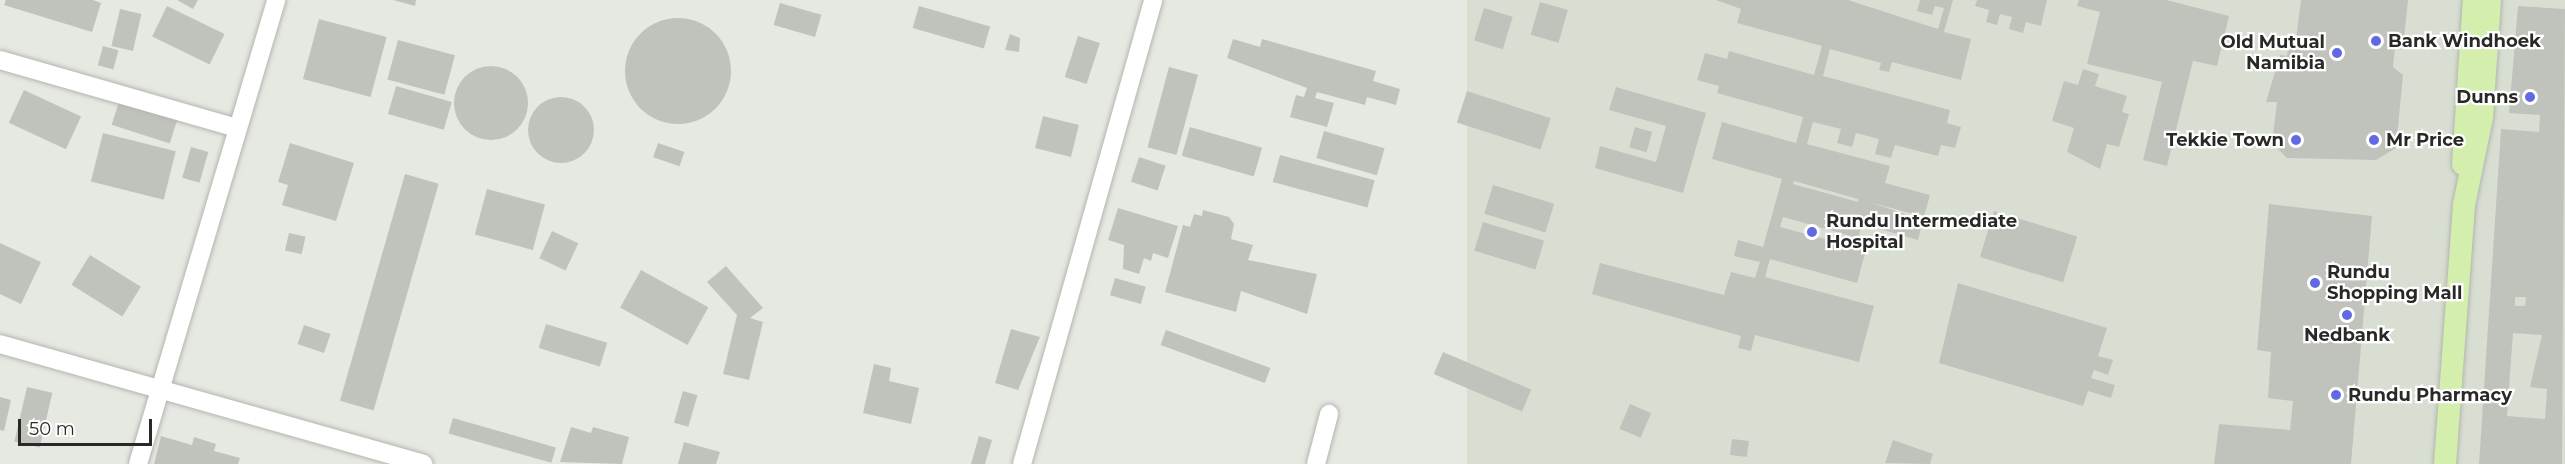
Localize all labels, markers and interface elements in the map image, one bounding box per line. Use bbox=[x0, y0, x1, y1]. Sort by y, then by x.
place label: Bank Windhoek bbox=[2388, 30, 2541, 52]
place label: Old Mutual Namibia bbox=[2221, 32, 2325, 74]
marker: Bank Windhoek bbox=[2369, 34, 2383, 48]
marker: Old Mutual Namibia bbox=[2330, 46, 2344, 60]
place label: Dunns bbox=[2456, 86, 2518, 108]
marker: Dunns bbox=[2523, 90, 2537, 104]
place label: Tekkie Town bbox=[2166, 129, 2284, 151]
place label: Mr Price bbox=[2386, 129, 2464, 151]
marker: Tekkie Town bbox=[2289, 133, 2303, 147]
marker: Mr Price bbox=[2367, 133, 2381, 147]
place label: Rundu Intermediate Hospital bbox=[1826, 211, 2017, 254]
marker: Rundu Intermediate Hospital bbox=[1803, 223, 1821, 241]
place label: Rundu Shopping Mall bbox=[2327, 262, 2462, 304]
marker: Rundu Shopping Mall bbox=[2308, 276, 2322, 290]
marker: Nedbank bbox=[2340, 308, 2354, 322]
place label: Nedbank bbox=[2304, 324, 2390, 346]
place label: Rundu Pharmacy bbox=[2348, 384, 2512, 406]
marker: Rundu Pharmacy bbox=[2329, 388, 2343, 402]
scale bar bbox=[21, 407, 154, 445]
text: 50 m bbox=[29, 418, 75, 440]

